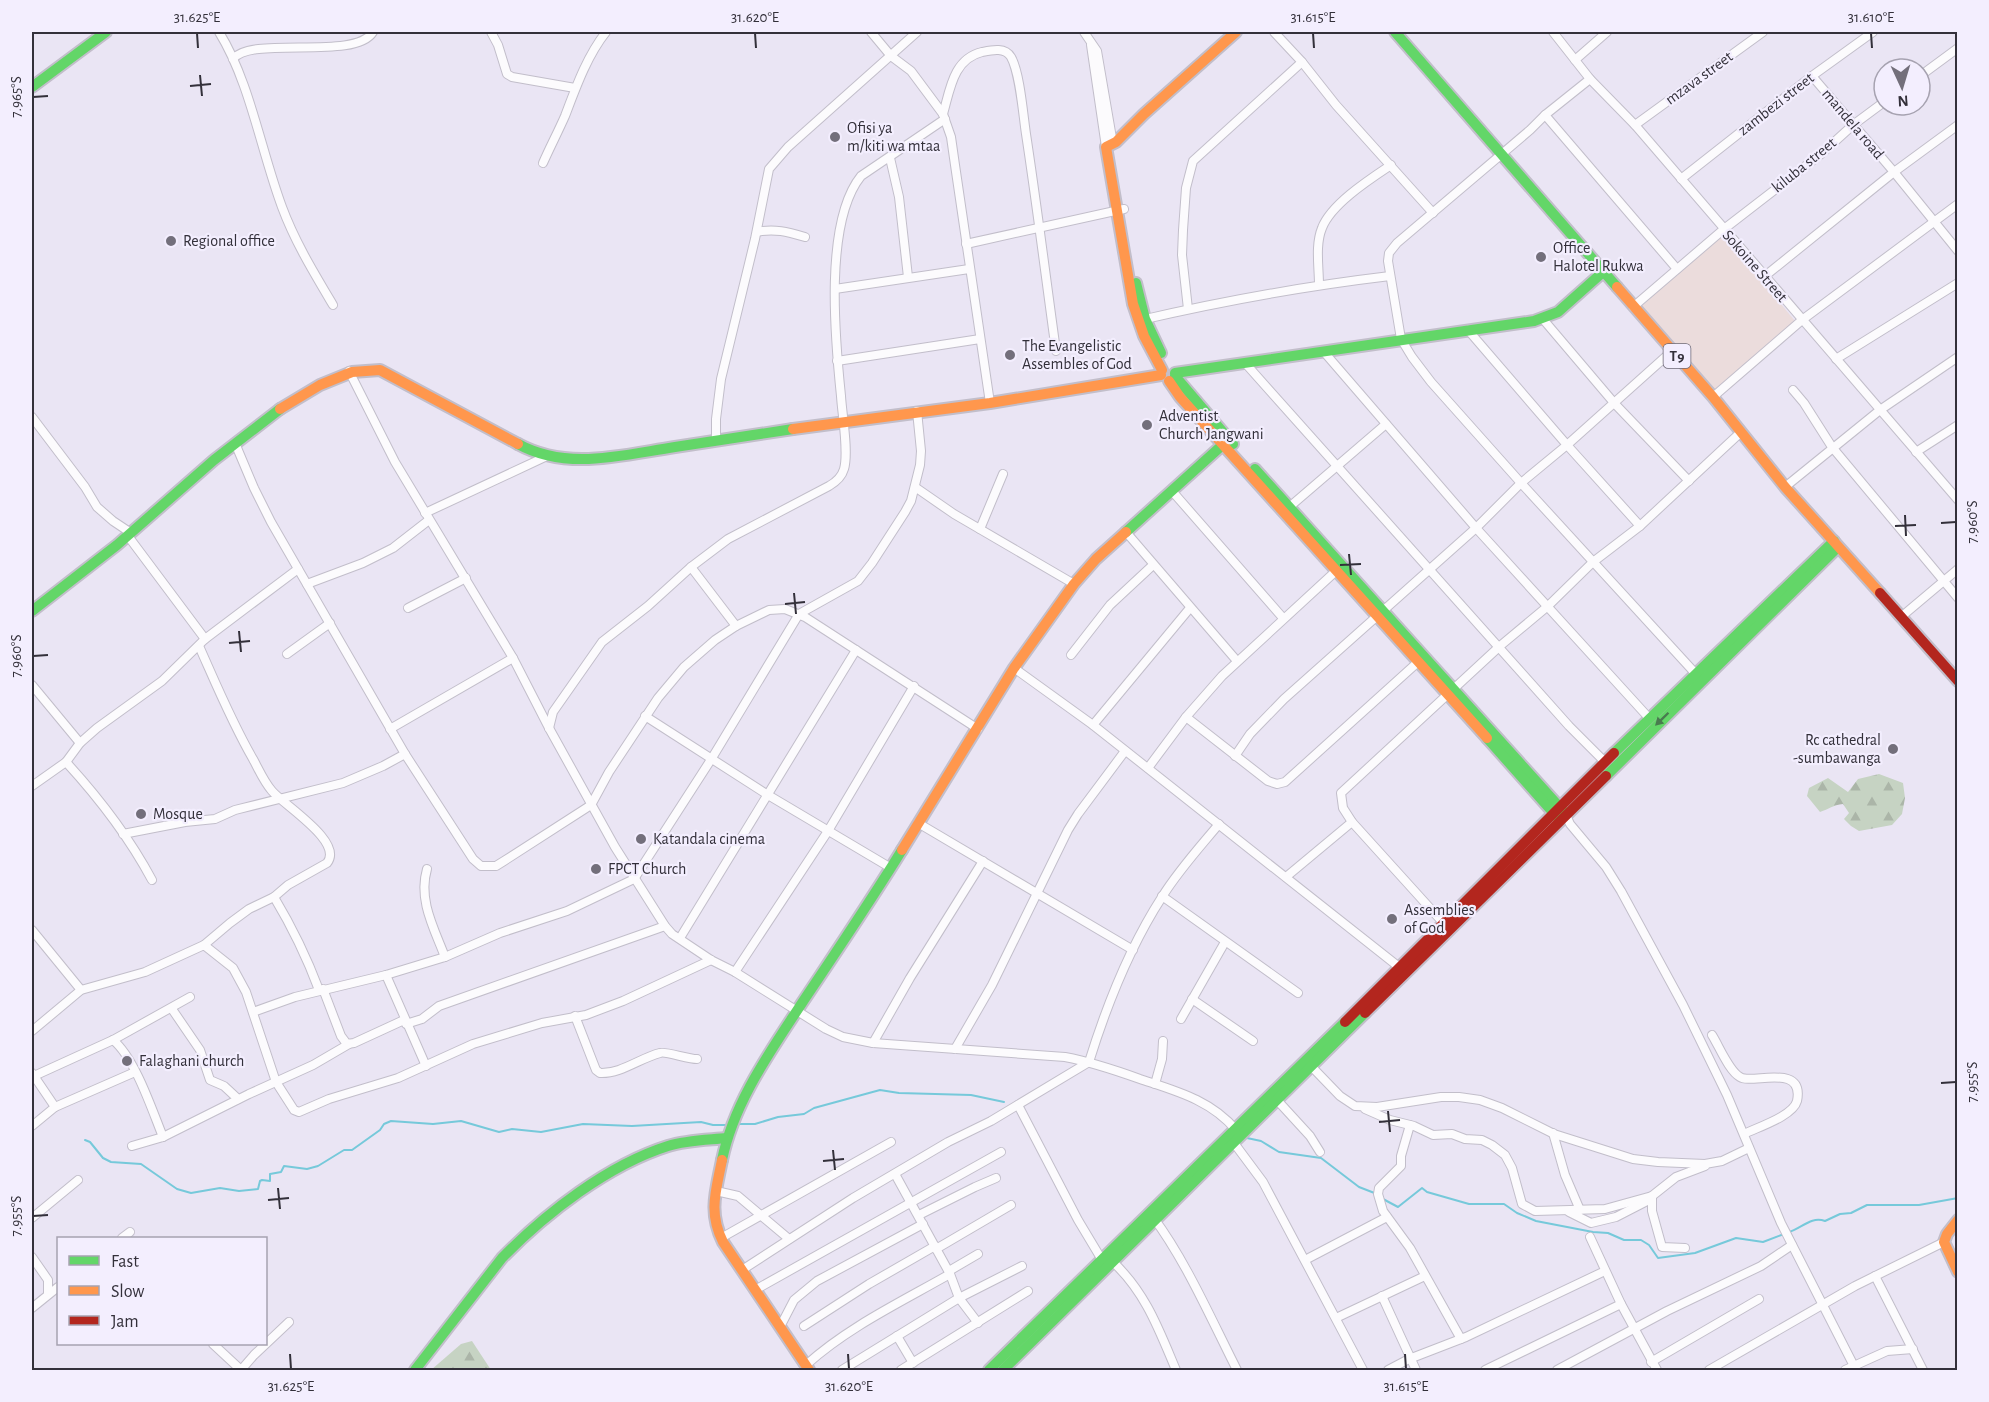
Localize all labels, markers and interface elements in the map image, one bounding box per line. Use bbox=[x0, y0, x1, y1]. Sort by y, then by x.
text: 31.625°E bbox=[174, 10, 220, 25]
text: 31.620°E bbox=[731, 10, 779, 25]
text: 31.615°E bbox=[1291, 10, 1335, 25]
text: 31.610°E bbox=[1848, 10, 1894, 25]
street label: mzava street bbox=[1662, 48, 1736, 108]
north arrow bbox=[1872, 57, 1932, 117]
street label: zambezi street bbox=[1735, 70, 1817, 138]
text: 7.965°S bbox=[9, 76, 24, 118]
street label: mandela road bbox=[1819, 86, 1887, 162]
text: N bbox=[1897, 93, 1909, 109]
place label: Ofisi ya m/kiti wa mtaa bbox=[847, 120, 940, 154]
marker: Ofisi ya m/kiti wa mtaa bbox=[828, 130, 842, 144]
street label: kiluba street bbox=[1769, 134, 1839, 196]
street label: Sokoine Street bbox=[1720, 227, 1790, 305]
place label: Regional office bbox=[183, 233, 275, 249]
marker: Regional office bbox=[164, 234, 178, 248]
place label: Office Halotel Rukwa bbox=[1553, 240, 1644, 274]
marker: Office Halotel Rukwa bbox=[1534, 250, 1548, 264]
place label: The Evangelistic Assembles of God bbox=[1022, 338, 1132, 372]
road number: T9 bbox=[1664, 344, 1690, 368]
marker: The Evangelistic Assembles of God bbox=[1003, 348, 1017, 362]
place label: Adventist Church Jangwani bbox=[1159, 408, 1264, 442]
marker: Adventist Church Jangwani bbox=[1140, 418, 1154, 432]
text: 7.960°S bbox=[1965, 500, 1980, 544]
text: 7.960°S bbox=[9, 634, 24, 678]
one-way arrow bbox=[1656, 712, 1670, 726]
place label: Rc cathedral -sumbawanga bbox=[1793, 732, 1881, 766]
marker: Rc cathedral -sumbawanga bbox=[1886, 742, 1900, 756]
place label: Mosque bbox=[153, 806, 203, 822]
marker: Mosque bbox=[134, 807, 148, 821]
place label: Katandala cinema bbox=[653, 831, 765, 847]
marker: Katandala cinema bbox=[634, 832, 648, 846]
place label: FPCT Church bbox=[608, 861, 686, 877]
marker: FPCT Church bbox=[589, 862, 603, 876]
place label: Assemblies of God bbox=[1404, 902, 1475, 936]
marker: Assemblies of God bbox=[1385, 912, 1399, 926]
place label: Falaghani church bbox=[139, 1053, 244, 1069]
marker: Falaghani church bbox=[120, 1054, 134, 1068]
text: 7.955°S bbox=[1965, 1062, 1980, 1102]
text: 7.955°S bbox=[9, 1196, 24, 1236]
legend bbox=[57, 1237, 267, 1345]
text: Fast bbox=[111, 1253, 139, 1271]
text: Slow bbox=[111, 1283, 144, 1301]
text: Jam bbox=[111, 1313, 139, 1331]
text: 31.625°E bbox=[268, 1379, 314, 1394]
text: 31.620°E bbox=[825, 1379, 873, 1394]
text: 31.615°E bbox=[1384, 1379, 1428, 1394]

